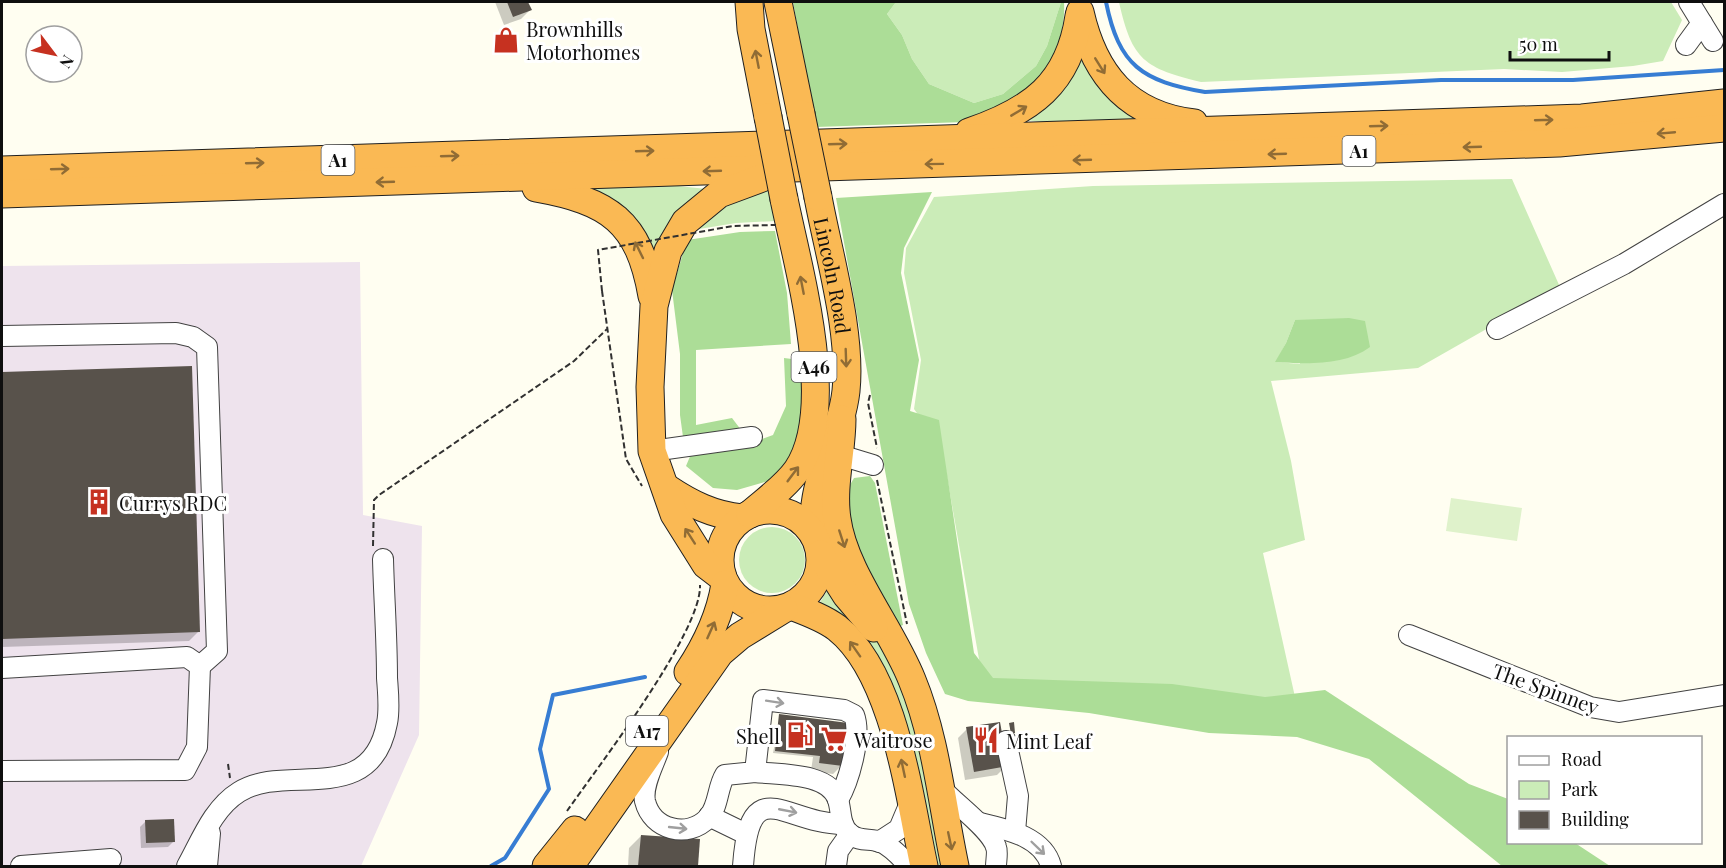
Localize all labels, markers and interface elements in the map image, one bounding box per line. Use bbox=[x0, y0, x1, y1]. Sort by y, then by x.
place label: Brownhills Motorhomes bbox=[526, 15, 640, 65]
north arrow bbox=[24, 24, 84, 84]
scale bar bbox=[1510, 24, 1609, 62]
shop icon: Brownhills Motorhomes bbox=[491, 25, 521, 55]
text: 50 m bbox=[1519, 32, 1558, 56]
one-way arrow bbox=[751, 50, 762, 70]
text: N bbox=[55, 52, 79, 73]
one-way arrow bbox=[1094, 57, 1106, 74]
one-way arrow bbox=[1010, 105, 1027, 117]
one-way arrow bbox=[1533, 114, 1553, 125]
one-way arrow bbox=[1368, 120, 1388, 132]
one-way arrow bbox=[1657, 128, 1677, 139]
road number: A1 bbox=[1342, 136, 1376, 166]
one-way arrow bbox=[827, 139, 847, 150]
one-way arrow bbox=[1462, 141, 1482, 152]
road number: A1 bbox=[322, 145, 354, 175]
one-way arrow bbox=[634, 145, 654, 156]
one-way arrow bbox=[1267, 148, 1287, 159]
one-way arrow bbox=[439, 151, 459, 162]
one-way arrow bbox=[1073, 154, 1093, 166]
one-way arrow bbox=[244, 157, 264, 168]
one-way arrow bbox=[925, 158, 945, 170]
one-way arrow bbox=[49, 163, 69, 174]
one-way arrow bbox=[703, 166, 723, 177]
one-way arrow bbox=[375, 176, 395, 187]
street label: Lincoln Road bbox=[809, 215, 858, 336]
one-way arrow bbox=[633, 241, 645, 259]
one-way arrow bbox=[796, 276, 807, 296]
one-way arrow bbox=[841, 348, 852, 368]
road number: A46 bbox=[792, 352, 836, 382]
one-way arrow bbox=[786, 467, 799, 483]
building icon: Currys RDC bbox=[84, 487, 114, 517]
place label: Currys RDC bbox=[119, 489, 227, 516]
one-way arrow bbox=[683, 528, 696, 545]
one-way arrow bbox=[838, 529, 849, 548]
one-way arrow bbox=[706, 621, 717, 639]
one-way arrow bbox=[849, 641, 861, 657]
street label: The Spinney bbox=[1489, 656, 1603, 720]
one-way arrow bbox=[765, 696, 785, 707]
road number: A17 bbox=[626, 716, 668, 746]
fuel station icon: Shell bbox=[785, 720, 815, 750]
place label: Shell bbox=[736, 722, 780, 749]
supermarket icon: Waitrose bbox=[819, 724, 849, 754]
restaurant icon: Mint Leaf bbox=[971, 725, 1001, 755]
place label: Waitrose bbox=[853, 726, 933, 753]
place label: Mint Leaf bbox=[1006, 727, 1093, 754]
legend bbox=[1507, 736, 1702, 844]
text: Road bbox=[1561, 747, 1602, 771]
one-way arrow bbox=[897, 759, 908, 778]
text: Park bbox=[1561, 777, 1598, 801]
one-way arrow bbox=[778, 806, 797, 818]
text: Building bbox=[1561, 807, 1629, 831]
one-way arrow bbox=[668, 823, 688, 834]
one-way arrow bbox=[945, 831, 956, 851]
one-way arrow bbox=[1031, 841, 1046, 855]

